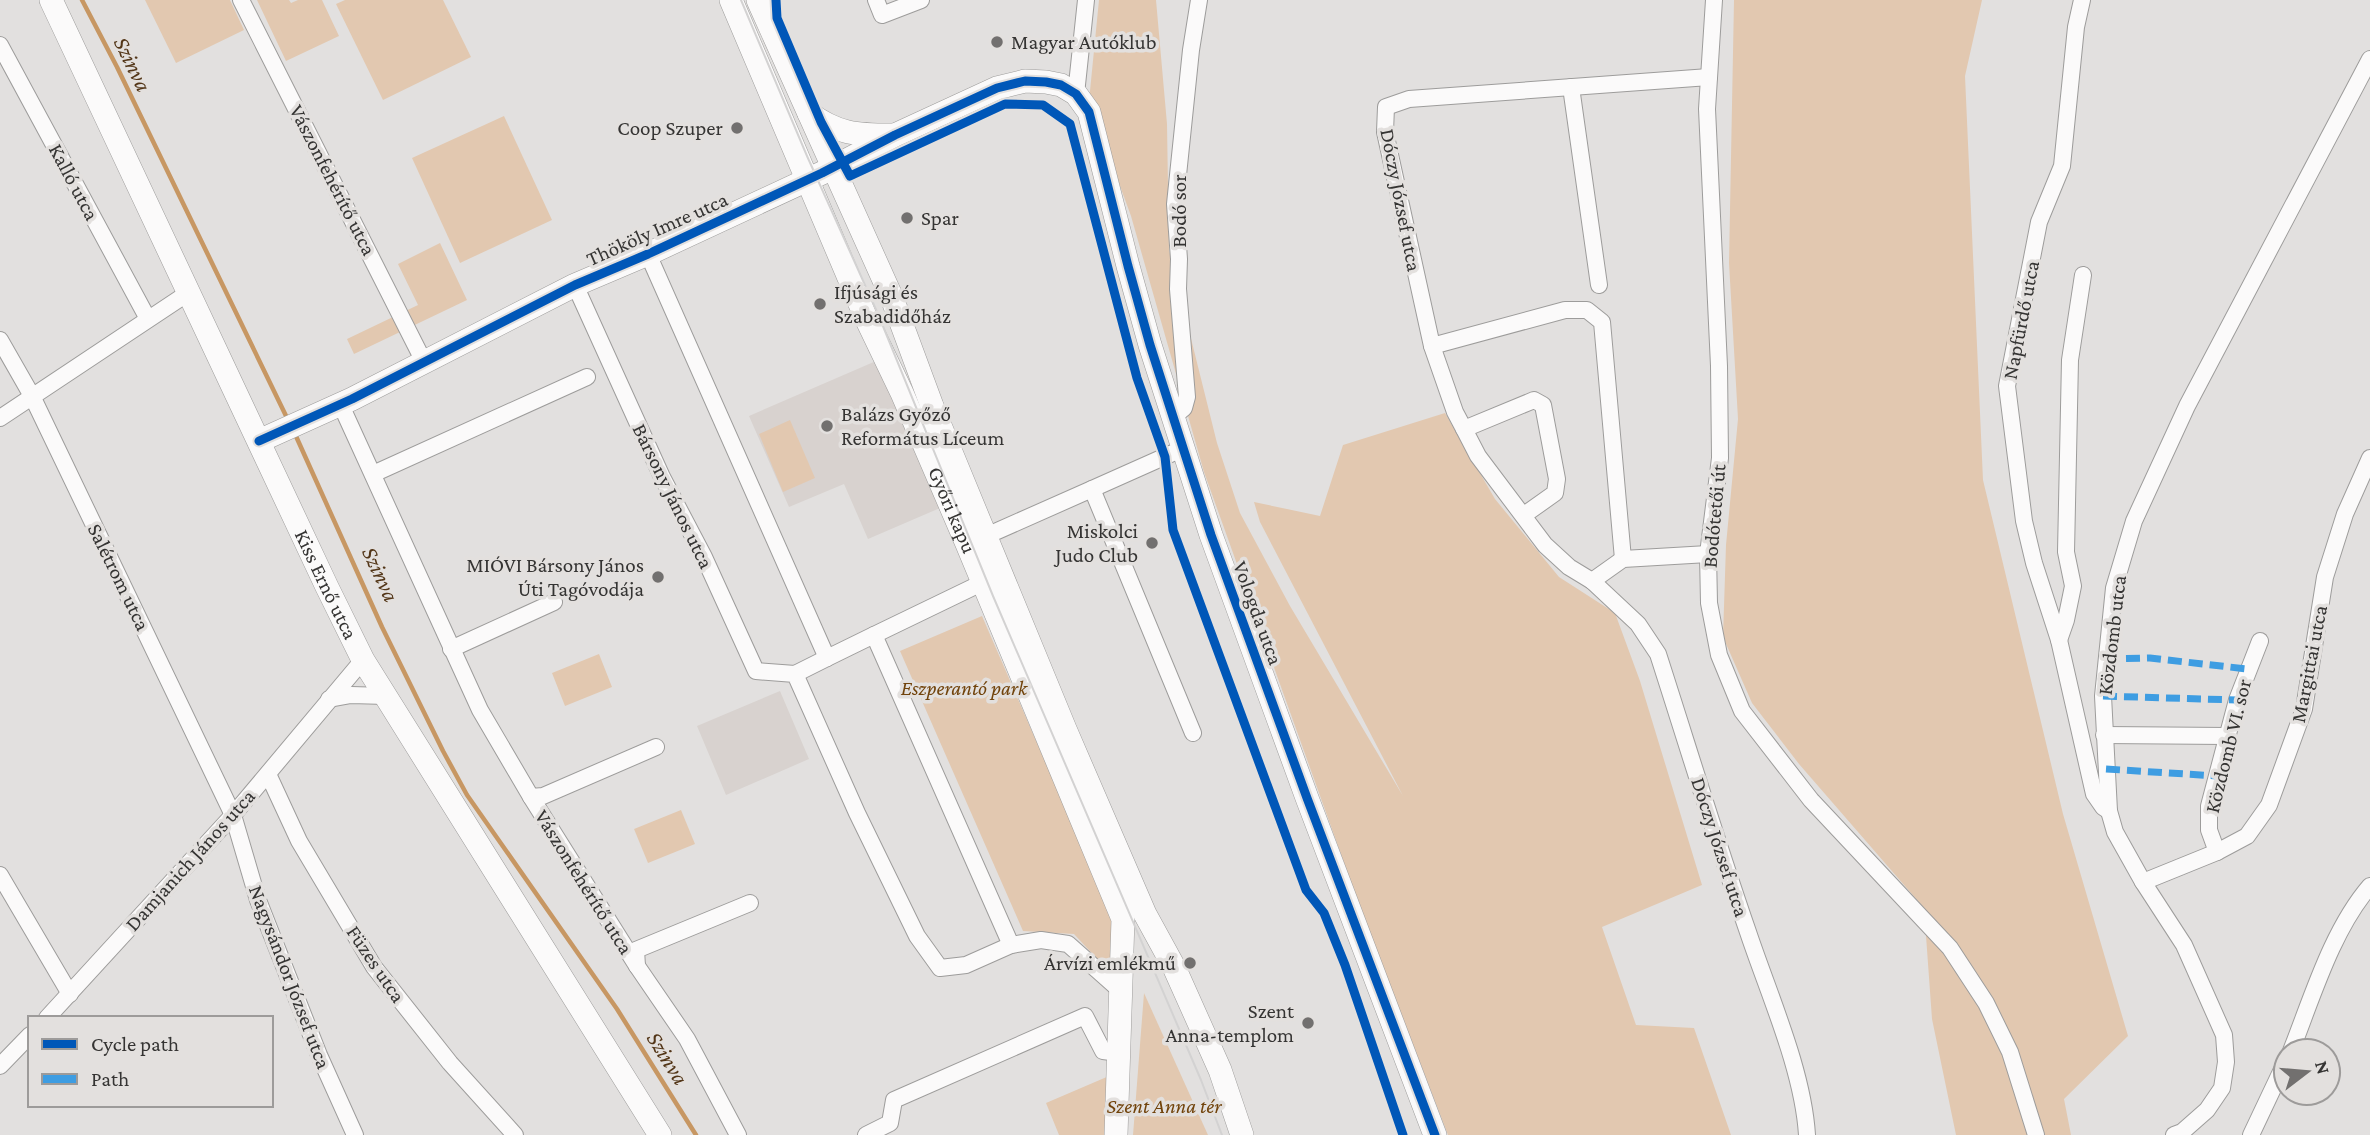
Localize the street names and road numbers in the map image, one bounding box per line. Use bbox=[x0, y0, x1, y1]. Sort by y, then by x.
street label: Vászonfehérítő utca bbox=[285, 101, 381, 260]
street label: Dóczy József utca bbox=[1375, 127, 1427, 274]
street label: Kalló utca bbox=[44, 140, 104, 225]
street label: Bodó sor bbox=[1167, 174, 1191, 248]
street label: Thököly Imre utca bbox=[583, 187, 732, 271]
street label: Napfürdő utca bbox=[1998, 258, 2044, 381]
street label: Bársony János utca bbox=[628, 420, 719, 573]
street label: Bodótetői út bbox=[1698, 462, 1731, 569]
street label: Győri kapu bbox=[923, 463, 981, 557]
street label: Salétrom utca bbox=[83, 520, 155, 635]
street label: Kiss Ernő utca bbox=[290, 526, 363, 643]
street label: Vologda utca bbox=[1228, 558, 1288, 668]
street label: Közdomb utca bbox=[2093, 573, 2131, 696]
street label: Margittai utca bbox=[2286, 603, 2332, 725]
street label: Közdomb VI. sor bbox=[2200, 676, 2256, 816]
street label: Dóczy József utca bbox=[1686, 774, 1754, 920]
street label: Damjanich János utca bbox=[120, 784, 260, 936]
street label: Vászonfehérítő utca bbox=[530, 805, 638, 959]
street label: Nagysándor József utca bbox=[244, 882, 336, 1072]
street label: Füzes utca bbox=[341, 921, 411, 1007]

